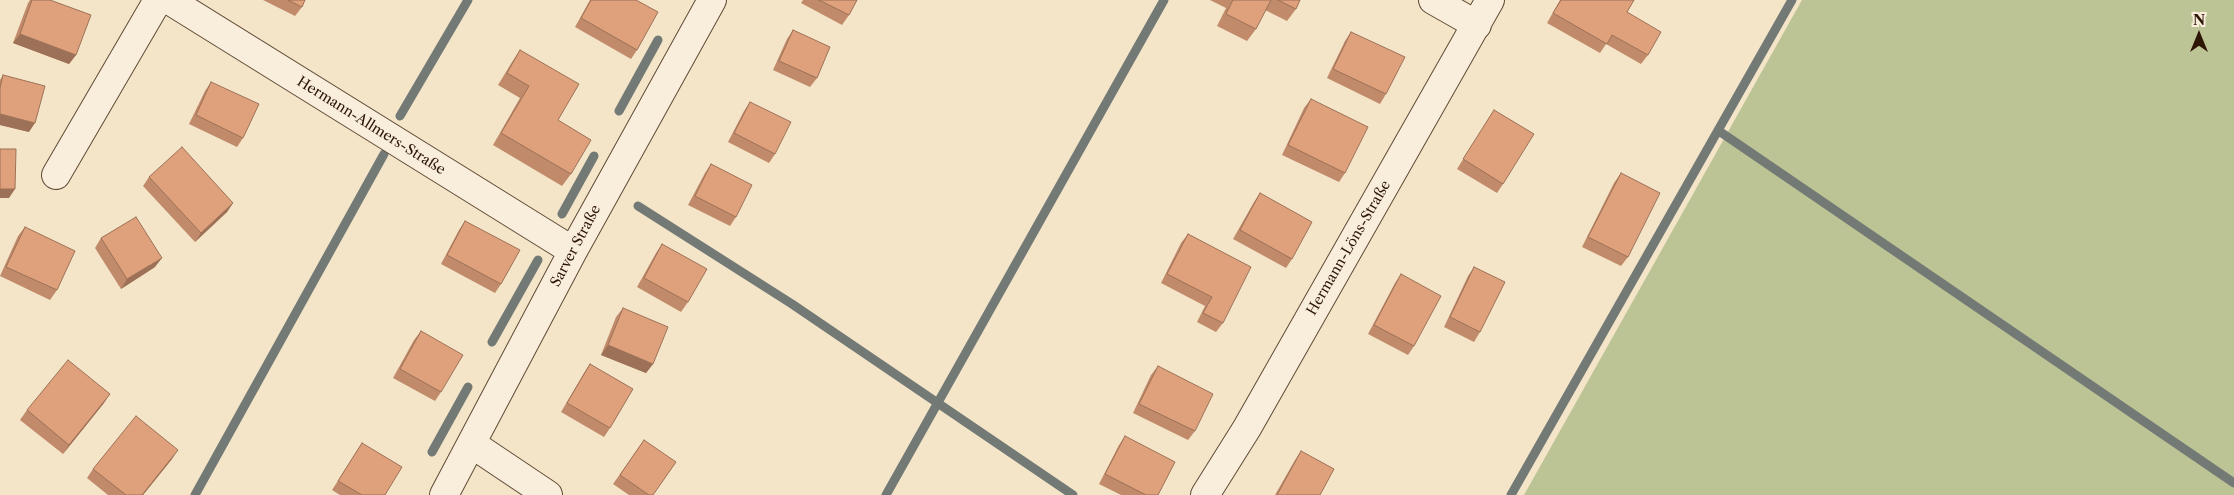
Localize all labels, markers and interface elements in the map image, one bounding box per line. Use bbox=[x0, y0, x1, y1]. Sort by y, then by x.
north arrow bbox=[2174, 10, 2224, 60]
text: N bbox=[2193, 11, 2205, 29]
street label: Hermann-Allmers-Straße bbox=[294, 73, 448, 179]
street label: Hermann-Löns-Straße bbox=[1304, 178, 1394, 318]
street label: Sarver Straße bbox=[547, 202, 605, 290]

